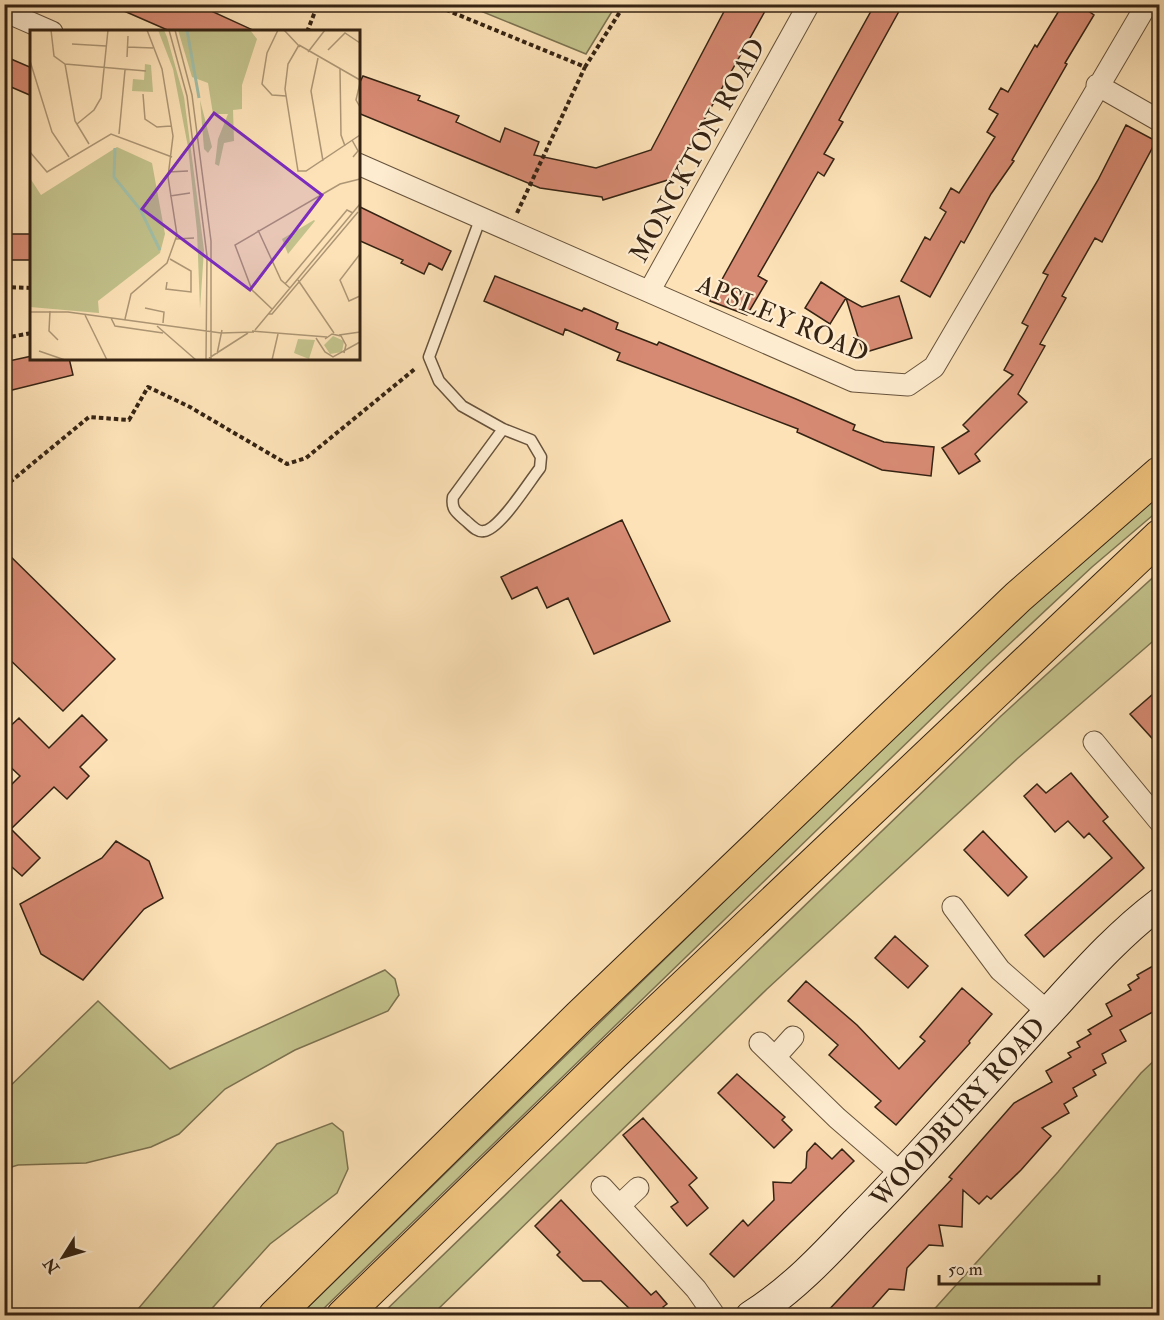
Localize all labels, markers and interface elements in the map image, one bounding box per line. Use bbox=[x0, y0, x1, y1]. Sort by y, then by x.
inset map bbox=[30, 30, 360, 360]
street label: MONCKTON ROAD bbox=[623, 33, 773, 268]
street label: APSLEY ROAD bbox=[691, 268, 873, 370]
street label: WOODBURY ROAD bbox=[863, 1011, 1053, 1215]
north arrow bbox=[33, 1227, 93, 1287]
scale bar bbox=[939, 1248, 1100, 1286]
text: N bbox=[39, 1253, 65, 1278]
text: 50 m bbox=[948, 1258, 983, 1281]

